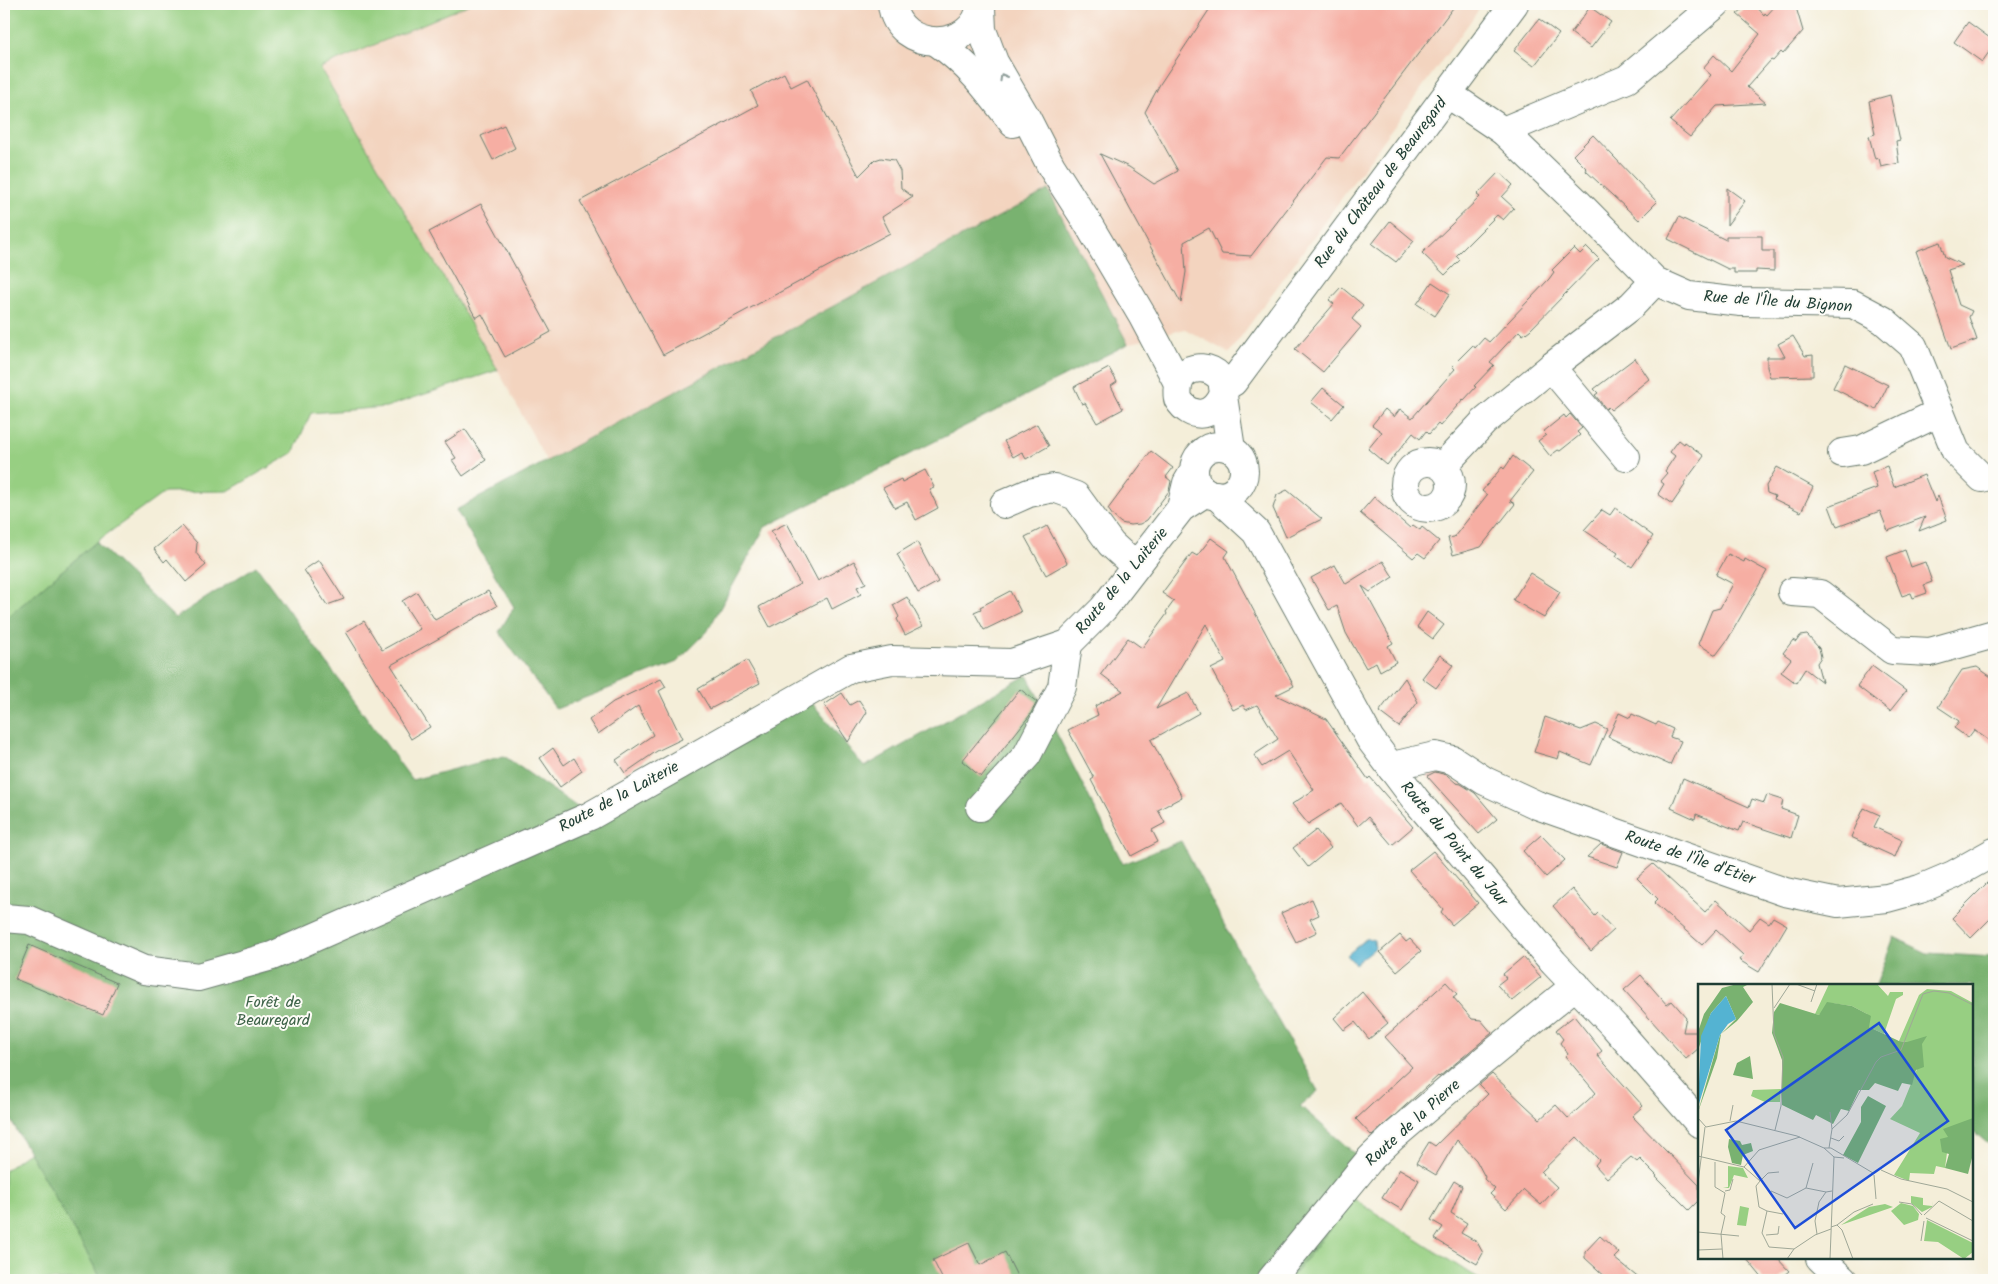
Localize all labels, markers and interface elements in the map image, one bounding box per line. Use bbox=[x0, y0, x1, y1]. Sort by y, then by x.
one-way arrow bbox=[999, 74, 1009, 83]
street label: Rue du Château de Beauregard bbox=[1308, 91, 1454, 274]
street label: Rue de l'Île du Bignon bbox=[1703, 284, 1853, 320]
street label: Route de la Laiterie bbox=[1070, 522, 1174, 640]
street label: Route de la Laiterie bbox=[554, 755, 684, 839]
street label: Route du Point du Jour bbox=[1394, 776, 1515, 913]
street label: Route de l'Île d'Etier bbox=[1621, 824, 1760, 893]
inset map bbox=[1698, 984, 1973, 1259]
park label: Forêt de Beauregard bbox=[236, 990, 311, 1033]
street label: Route de la Pierre bbox=[1360, 1073, 1466, 1173]

